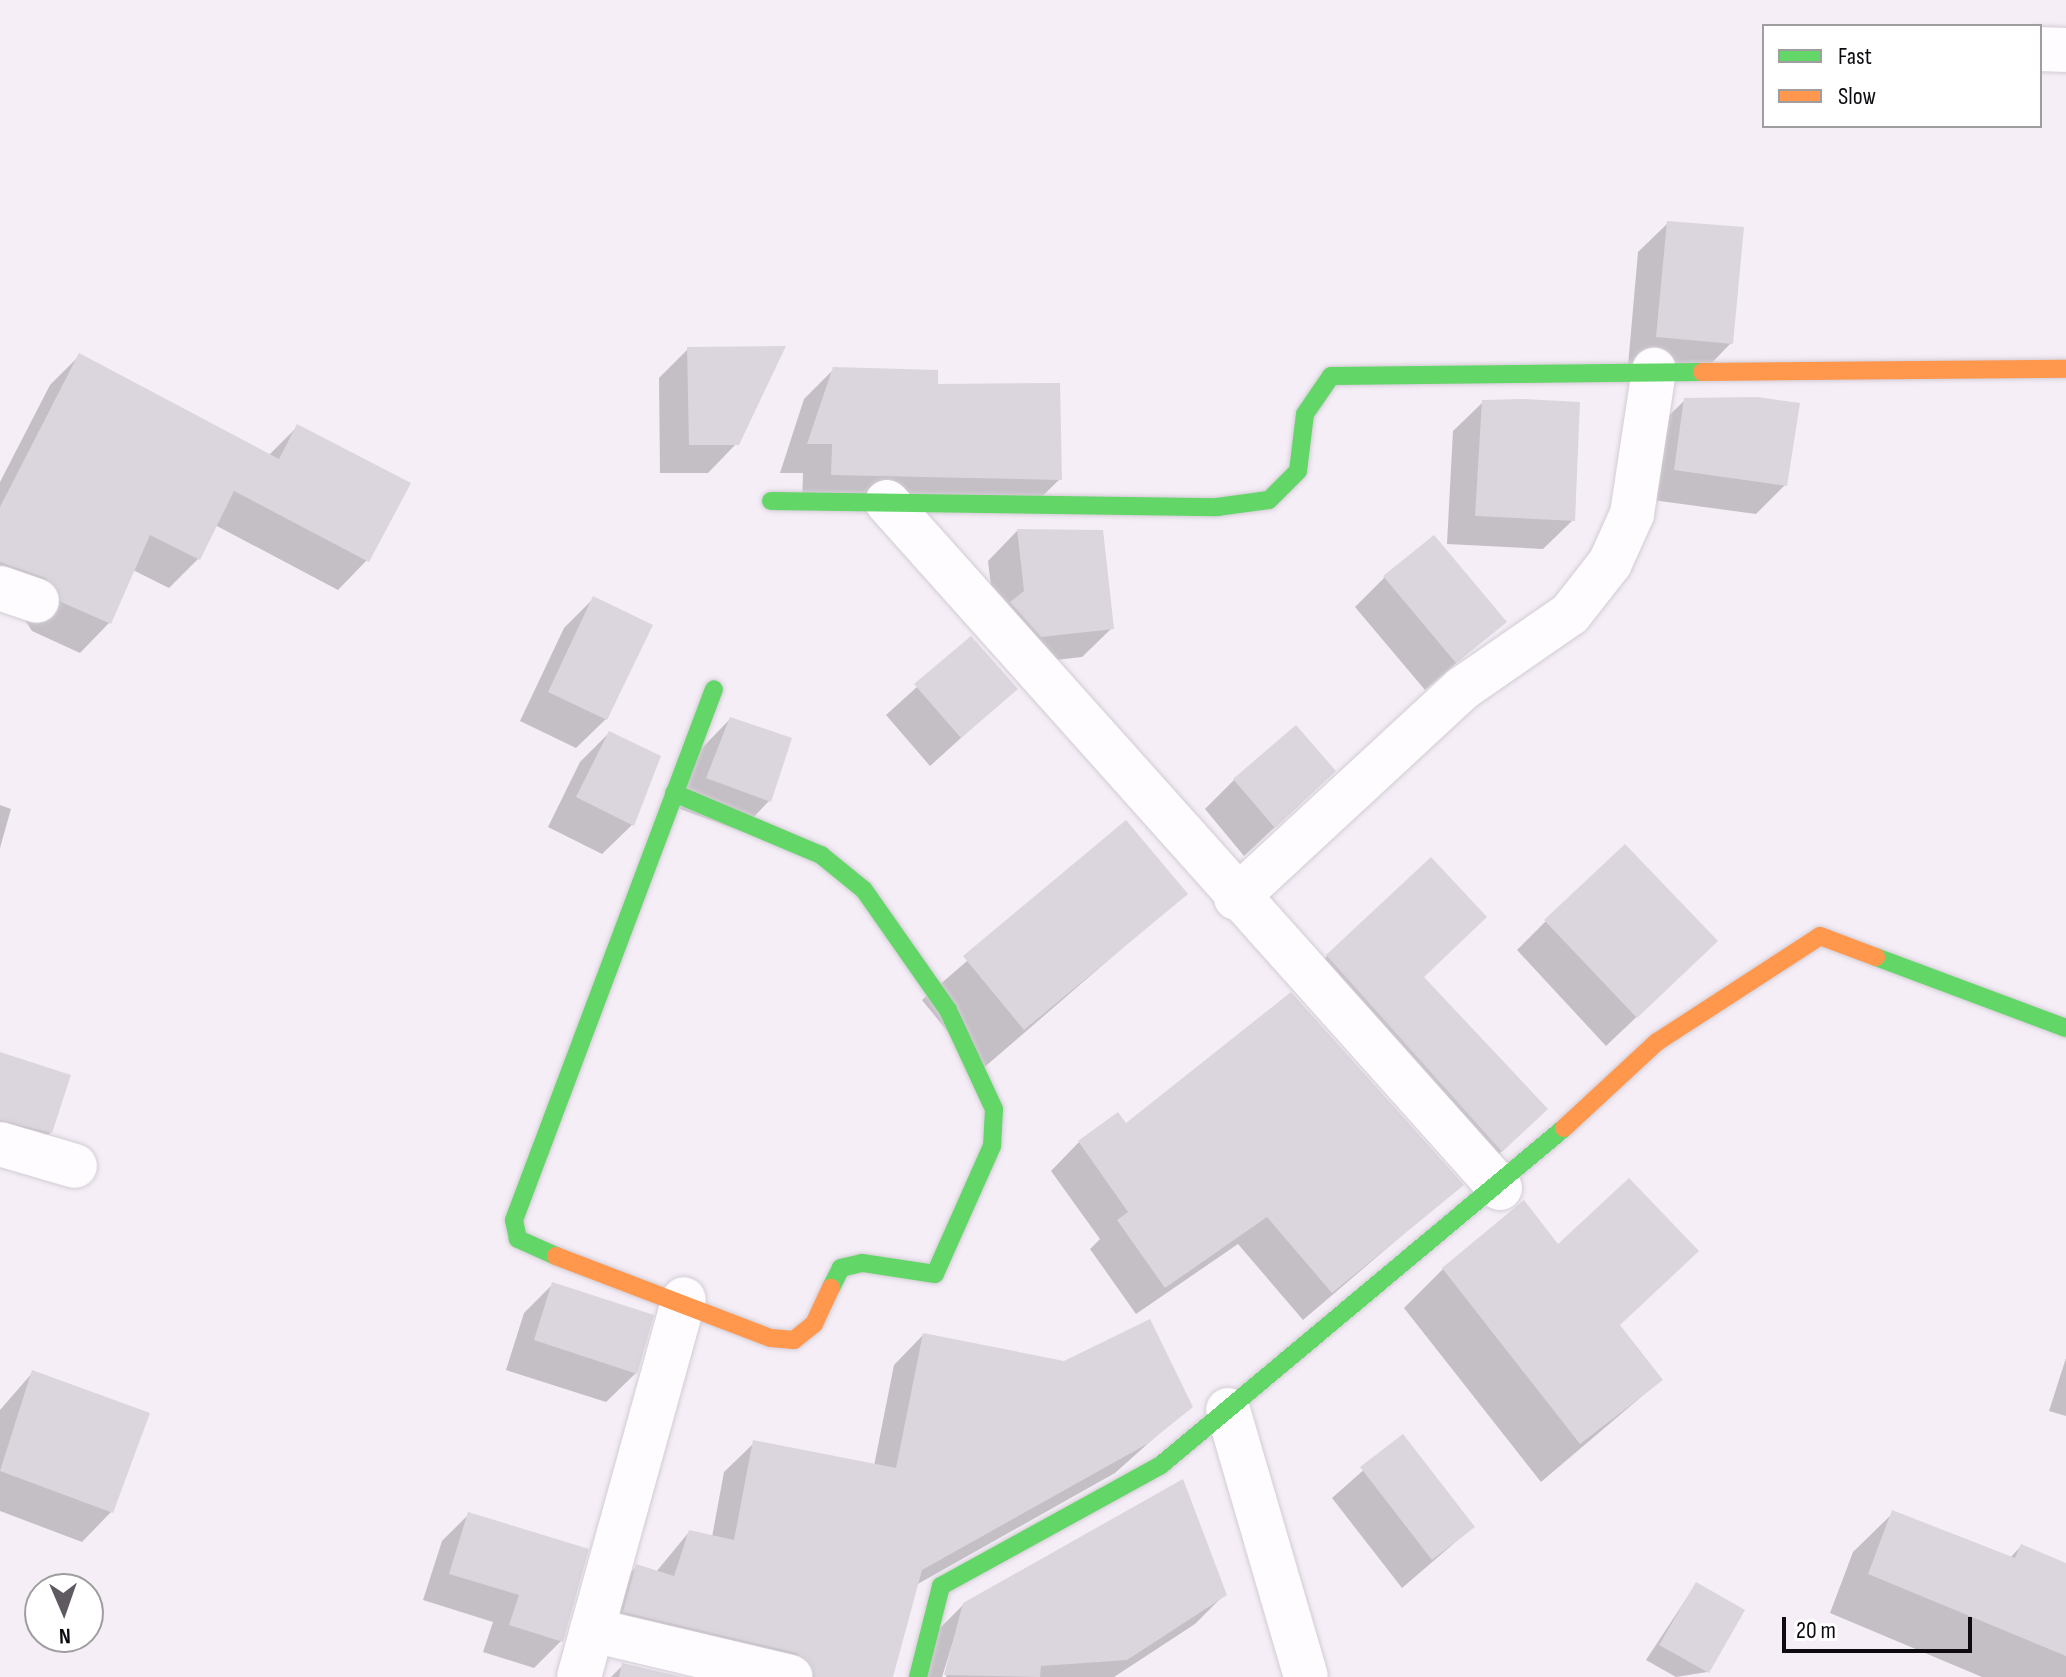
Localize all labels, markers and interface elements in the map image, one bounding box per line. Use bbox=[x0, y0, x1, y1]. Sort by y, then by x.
legend bbox=[1762, 24, 2042, 128]
text: Fast bbox=[1838, 42, 1872, 71]
text: Slow bbox=[1838, 82, 1876, 111]
north arrow bbox=[24, 1573, 104, 1653]
scale bar bbox=[1786, 1601, 1976, 1651]
text: 20 m bbox=[1796, 1616, 1836, 1645]
text: N bbox=[58, 1622, 71, 1649]

